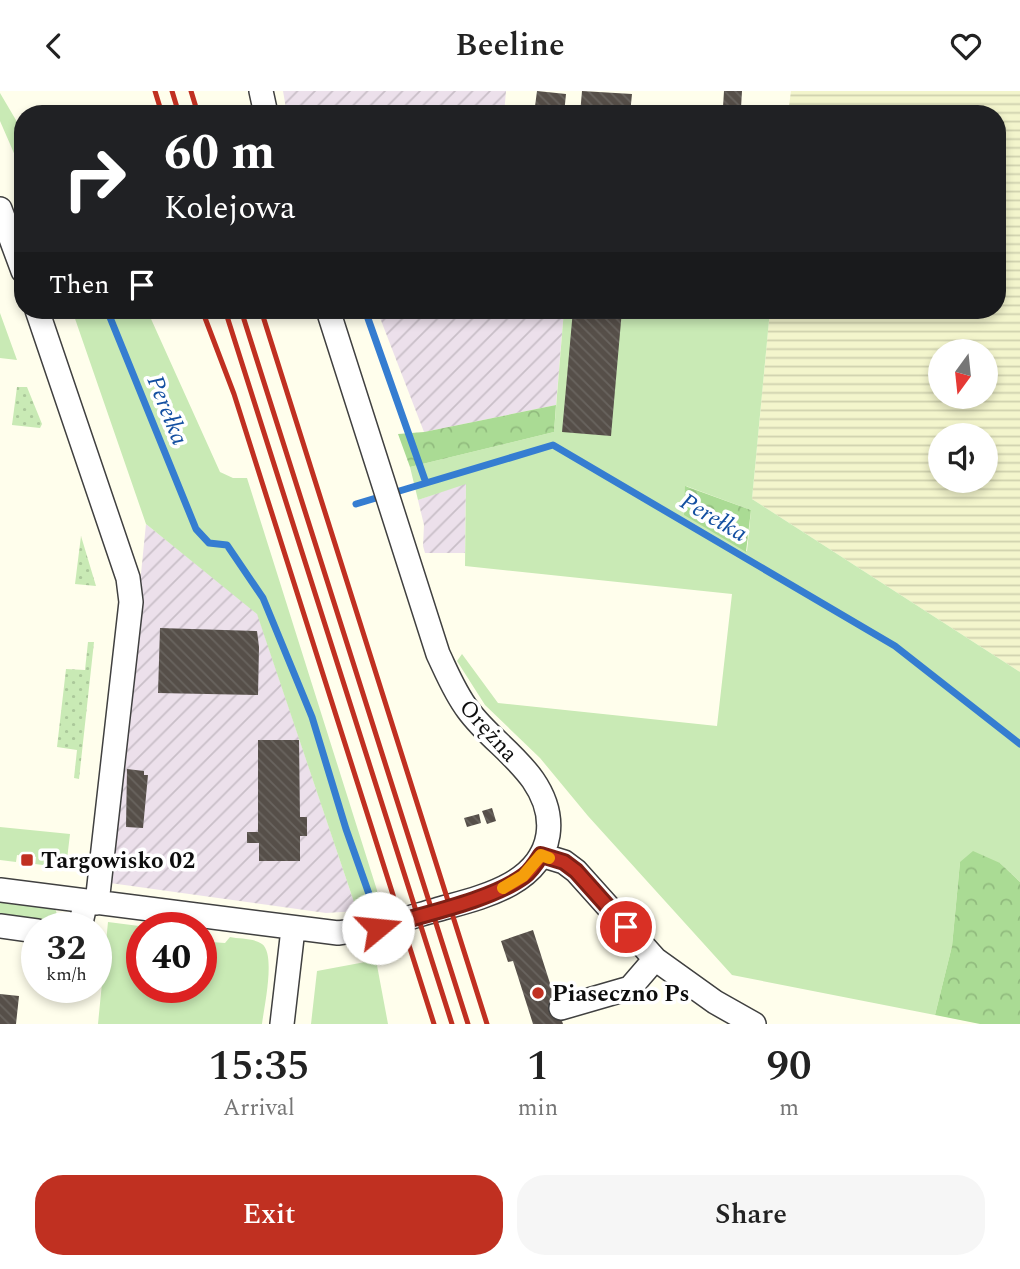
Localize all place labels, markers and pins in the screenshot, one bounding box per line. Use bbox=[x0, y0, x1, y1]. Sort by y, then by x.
place label: Targowisko 02 bbox=[41, 844, 195, 879]
marker: Targowisko 02 bbox=[19, 852, 35, 868]
pin bbox=[596, 897, 656, 957]
place label: Piaseczno Ps bbox=[552, 977, 690, 1012]
marker: Piaseczno Ps bbox=[530, 985, 546, 1001]

